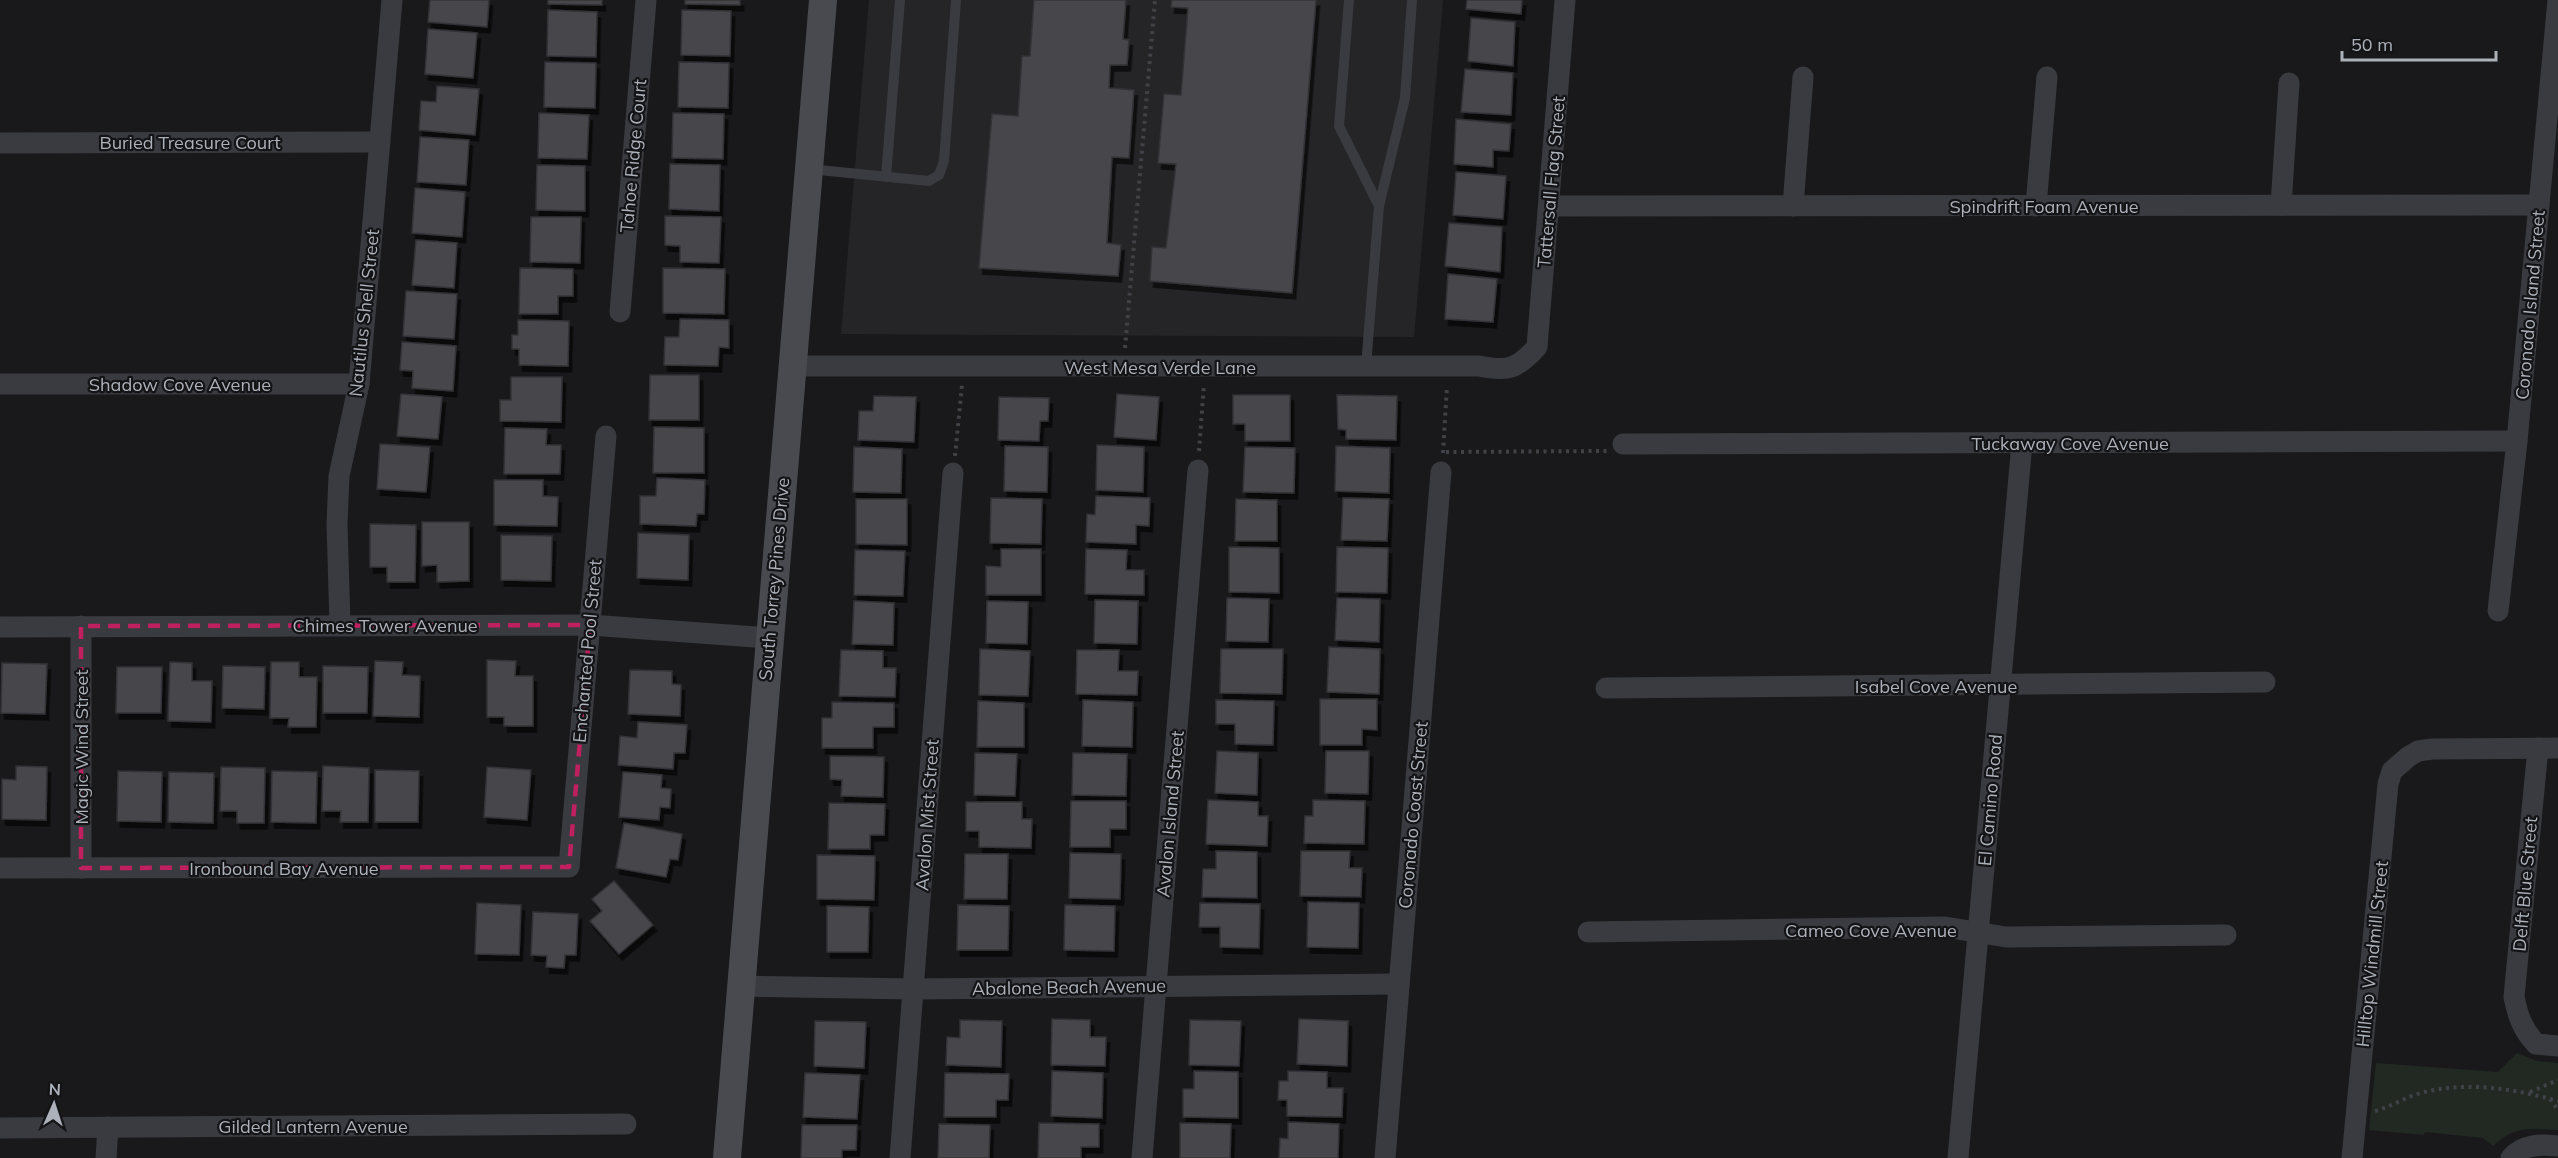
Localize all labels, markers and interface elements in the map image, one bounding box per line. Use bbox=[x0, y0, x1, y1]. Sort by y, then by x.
scale bar bbox=[2342, 24, 2496, 62]
text: 50 m bbox=[2351, 33, 2393, 56]
street label: Tahoe Ridge Court bbox=[615, 78, 651, 234]
street label: Tattersall Flag Street bbox=[1532, 95, 1570, 269]
street label: Buried Treasure Court bbox=[99, 131, 281, 154]
street label: Spindrift Foam Avenue bbox=[1949, 195, 2139, 218]
street label: Coronado Island Street bbox=[2510, 209, 2550, 401]
street label: Nautilus Shell Street bbox=[344, 228, 384, 398]
street label: West Mesa Verde Lane bbox=[1064, 356, 1256, 379]
street label: Shadow Cove Avenue bbox=[89, 373, 271, 396]
street label: Tuckaway Cove Avenue bbox=[1971, 432, 2169, 455]
street label: South Torrey Pines Drive bbox=[754, 477, 794, 681]
street label: Enchanted Pool Street bbox=[568, 558, 606, 744]
street label: Chimes Tower Avenue bbox=[292, 614, 478, 637]
street label: Magic Wind Street bbox=[70, 669, 93, 825]
street label: Isabel Cove Avenue bbox=[1855, 675, 2017, 698]
street label: Coronado Coast Street bbox=[1393, 720, 1433, 910]
street label: Avalon Island Street bbox=[1151, 730, 1189, 898]
street label: El Camino Road bbox=[1973, 733, 2007, 867]
street label: Avalon Mist Street bbox=[910, 738, 944, 892]
street label: Delft Blue Street bbox=[2508, 816, 2542, 952]
street label: Ironbound Bay Avenue bbox=[189, 857, 379, 880]
street label: Hilltop Windmill Street bbox=[2351, 860, 2393, 1048]
street label: Cameo Cove Avenue bbox=[1785, 919, 1957, 942]
street label: Abalone Beach Avenue bbox=[972, 974, 1166, 1000]
north arrow bbox=[24, 1074, 84, 1134]
text: N bbox=[48, 1079, 61, 1099]
street label: Gilded Lantern Avenue bbox=[218, 1115, 408, 1138]

